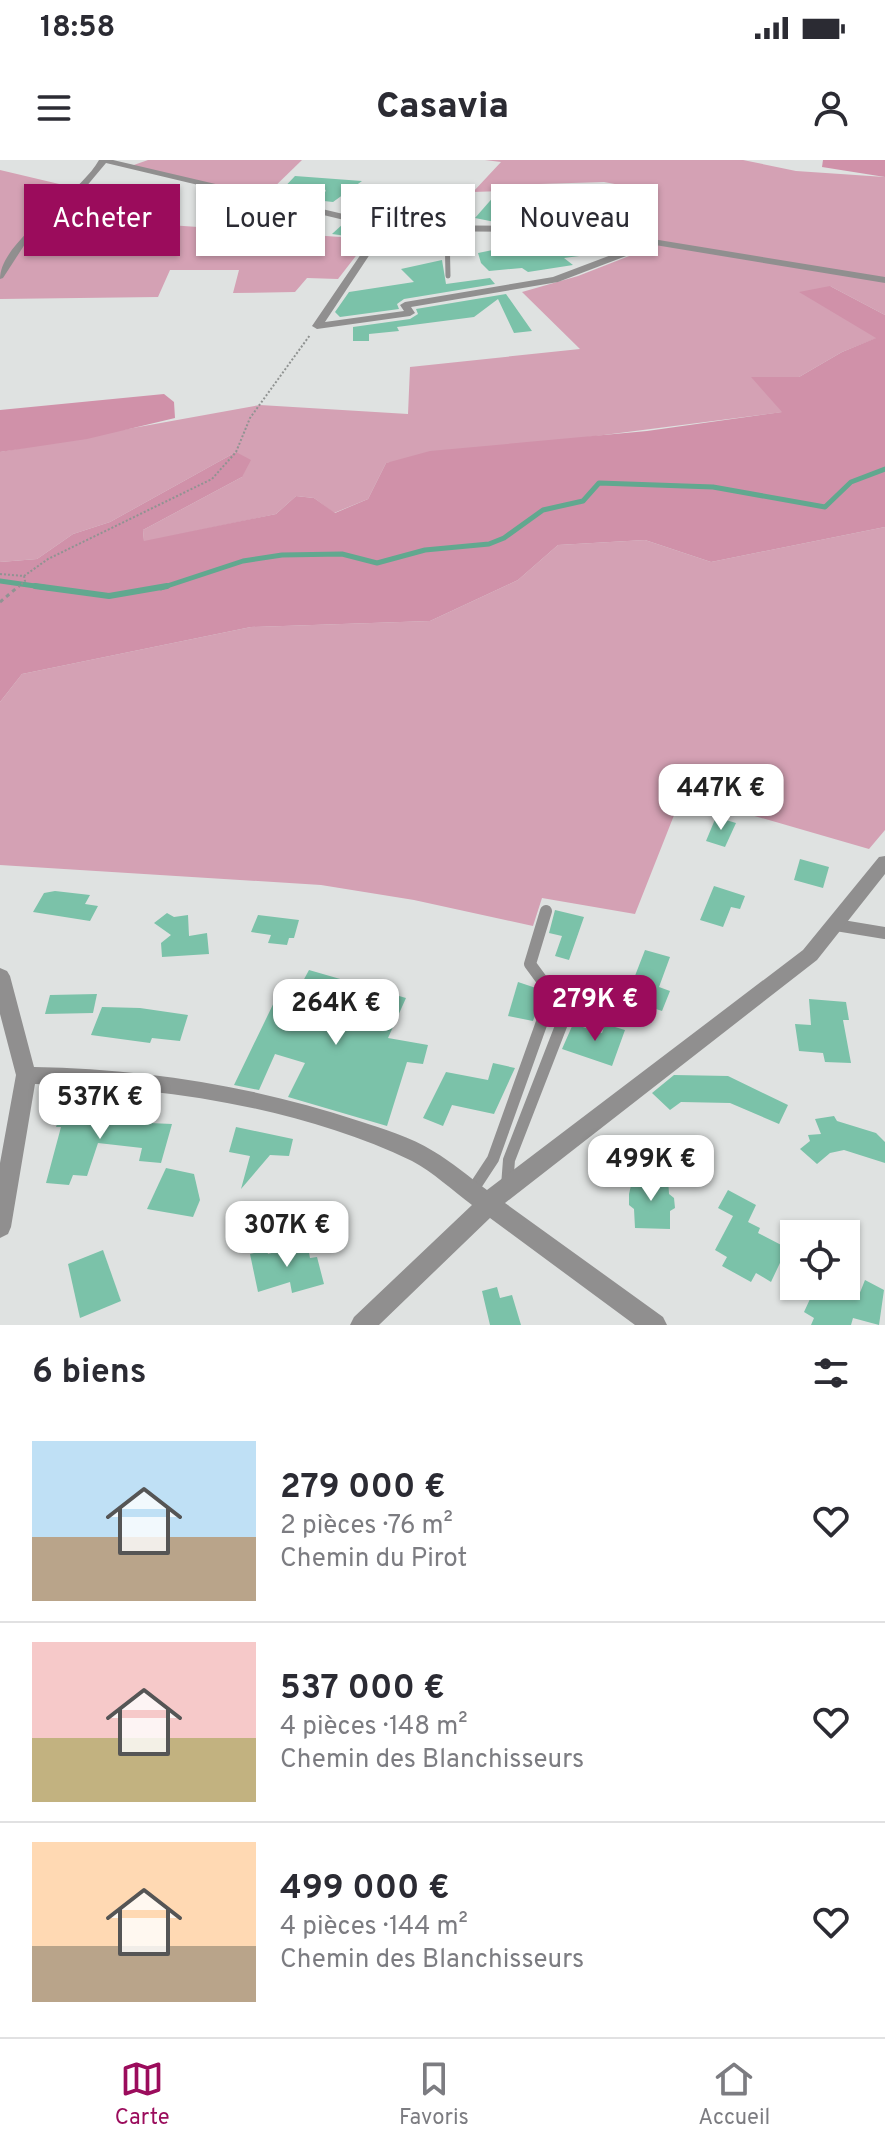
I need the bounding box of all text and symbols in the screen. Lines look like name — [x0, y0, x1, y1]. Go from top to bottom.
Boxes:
text: 18:58 — [40, 10, 115, 47]
text: Casavia — [376, 85, 509, 131]
icon: menu — [32, 86, 76, 130]
icon: person — [809, 86, 853, 130]
chip: Acheter — [24, 184, 180, 256]
chip: Louer — [196, 184, 325, 256]
chip: Filtres — [341, 184, 475, 256]
chip: Nouveau — [491, 184, 658, 256]
pin: 447K € — [656, 764, 786, 832]
text: 447K € — [677, 773, 765, 806]
pin: 279K € — [530, 975, 660, 1043]
pin: 264K € — [271, 979, 401, 1047]
text: 279K € — [552, 984, 638, 1017]
text: 264K € — [291, 988, 381, 1021]
pin: 537K € — [35, 1073, 165, 1141]
text: 537K € — [57, 1082, 143, 1115]
pin: 499K € — [586, 1135, 716, 1203]
text: 499K € — [606, 1144, 696, 1177]
pin: 307K € — [222, 1201, 352, 1269]
text: 307K € — [243, 1210, 331, 1243]
map controls — [780, 1220, 860, 1300]
button: locate — [780, 1220, 860, 1300]
icon: filters — [809, 1351, 853, 1395]
text: 6 biens — [32, 1352, 147, 1395]
text: 279 000 € — [280, 1467, 446, 1510]
icon: home — [96, 1473, 192, 1569]
icon: heart — [809, 1499, 853, 1543]
text: 2 pièces · 76 m² — [280, 1510, 453, 1543]
text: Chemin du Pirot — [280, 1543, 467, 1576]
text: 537 000 € — [280, 1668, 445, 1711]
icon: home — [96, 1674, 192, 1770]
icon: heart — [809, 1700, 853, 1744]
text: 4 pièces · 148 m² — [280, 1711, 468, 1744]
text: Chemin des Blanchisseurs — [280, 1744, 584, 1777]
text: 499 000 € — [280, 1868, 450, 1911]
icon: home — [96, 1874, 192, 1970]
icon: heart — [809, 1900, 853, 1944]
text: 4 pièces · 144 m² — [280, 1911, 468, 1944]
text: Chemin des Blanchisseurs — [280, 1944, 584, 1977]
tab: Carte — [115, 2057, 170, 2132]
tab: Favoris — [399, 2057, 469, 2132]
tab: Accueil — [698, 2057, 770, 2132]

